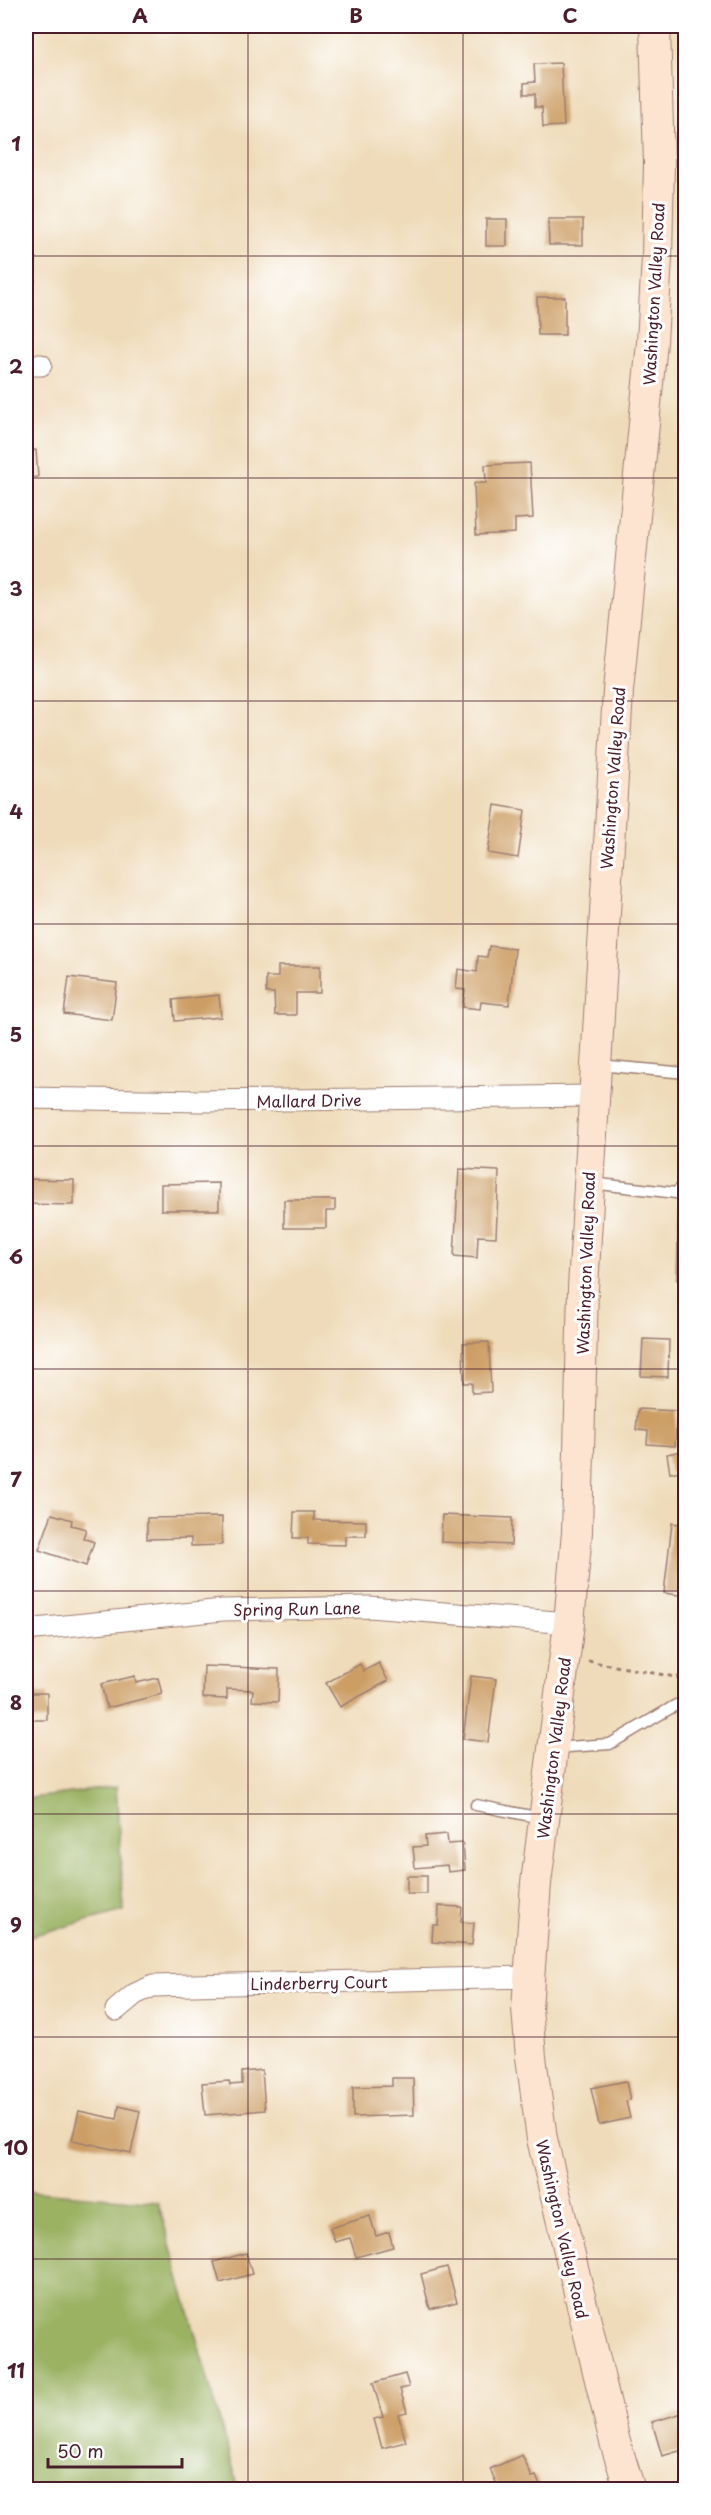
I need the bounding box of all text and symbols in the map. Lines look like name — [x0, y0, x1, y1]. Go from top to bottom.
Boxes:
text: A — [132, 0, 148, 30]
text: B — [349, 0, 363, 30]
text: C — [562, 0, 578, 30]
text: 1 — [11, 128, 21, 158]
street label: Washington Valley Road — [636, 202, 670, 386]
text: 2 — [9, 351, 23, 381]
text: 3 — [9, 573, 23, 603]
street label: Washington Valley Road — [594, 686, 630, 870]
text: 4 — [9, 796, 23, 826]
text: 5 — [10, 1019, 22, 1049]
street label: Mallard Drive — [256, 1087, 362, 1113]
street label: Washington Valley Road — [570, 1171, 600, 1355]
text: 6 — [9, 1241, 23, 1271]
text: 7 — [10, 1464, 22, 1494]
street label: Spring Run Lane — [233, 1595, 361, 1621]
street label: Washington Valley Road — [530, 1656, 576, 1840]
text: 8 — [10, 1687, 22, 1717]
text: 9 — [10, 1909, 22, 1939]
street label: Linderberry Court — [250, 1969, 388, 1995]
text: 10 — [4, 2132, 28, 2162]
street label: Washington Valley Road — [531, 2137, 595, 2321]
text: 11 — [7, 2355, 25, 2385]
scale bar — [48, 2431, 182, 2469]
text: 50 m — [57, 2437, 104, 2464]

